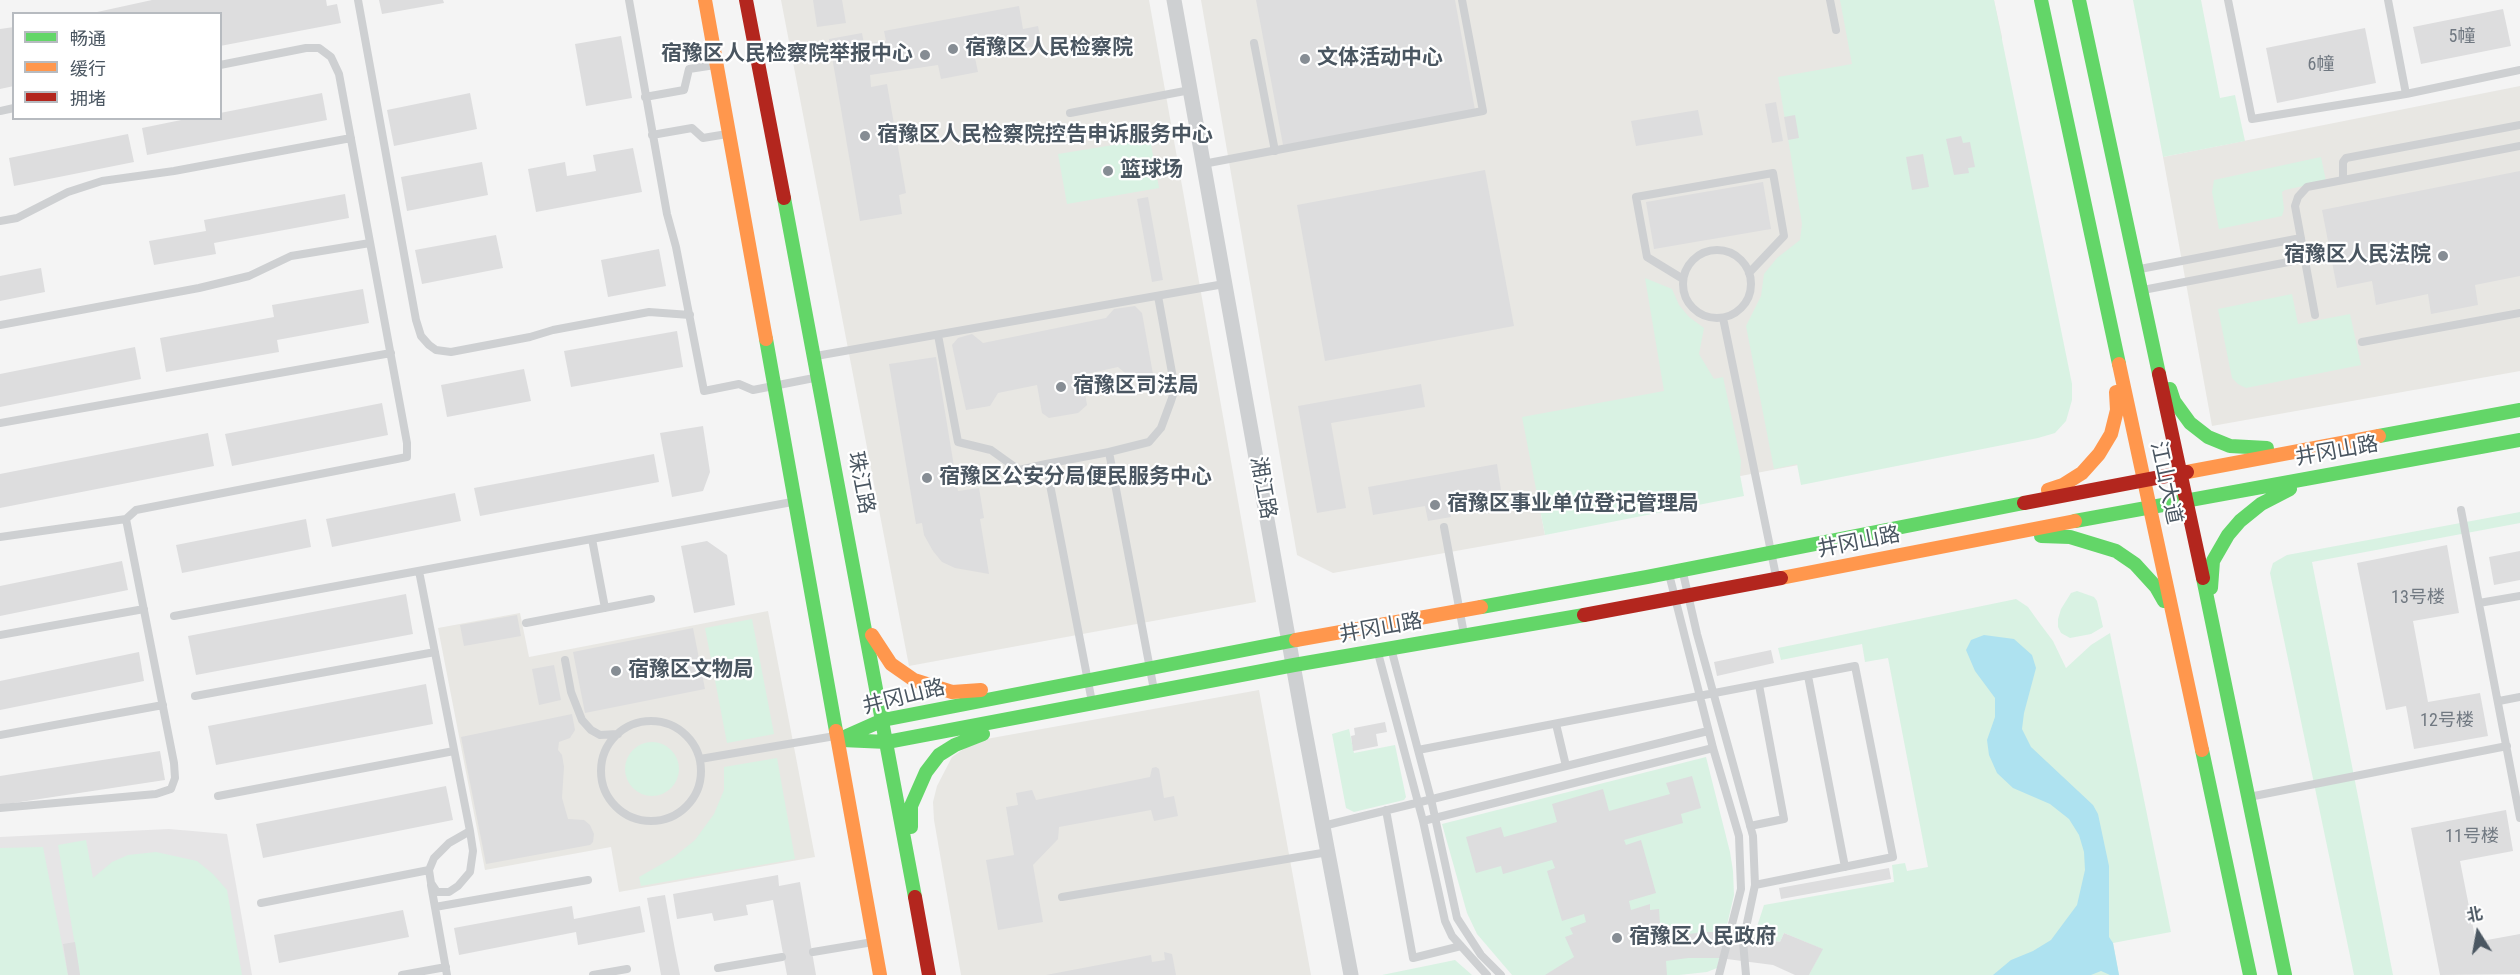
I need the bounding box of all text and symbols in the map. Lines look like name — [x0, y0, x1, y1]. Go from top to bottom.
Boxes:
legend — [12, 12, 222, 120]
house number: 5幢 — [2449, 26, 2475, 48]
text: 畅通 — [70, 28, 106, 49]
place label: 宿豫区人民检察院 — [965, 36, 1133, 62]
place label: 宿豫区人民检察院举报中心 — [661, 42, 913, 68]
marker: 宿豫区人民检察院 — [946, 42, 960, 56]
place label: 文体活动中心 — [1317, 46, 1443, 72]
marker: 宿豫区人民检察院举报中心 — [918, 48, 932, 62]
marker: 文体活动中心 — [1298, 52, 1312, 66]
house number: 6幢 — [2308, 54, 2334, 76]
text: 缓行 — [70, 58, 106, 79]
text: 拥堵 — [70, 88, 106, 109]
place label: 宿豫区人民检察院控告申诉服务中心 — [877, 123, 1213, 149]
marker: 宿豫区人民检察院控告申诉服务中心 — [858, 129, 872, 143]
place label: 篮球场 — [1120, 158, 1183, 184]
marker: 篮球场 — [1101, 164, 1115, 178]
place label: 宿豫区人民法院 — [2284, 243, 2431, 269]
marker: 宿豫区人民法院 — [2436, 249, 2450, 263]
place label: 宿豫区司法局 — [1073, 374, 1199, 400]
marker: 宿豫区司法局 — [1054, 380, 1068, 394]
street label: 井冈山路 — [2293, 432, 2381, 472]
street label: 江山大道 — [2144, 439, 2186, 527]
street label: 珠江路 — [842, 450, 878, 516]
street label: 湘江路 — [1244, 455, 1280, 521]
place label: 宿豫区公安分局便民服务中心 — [939, 465, 1212, 491]
marker: 宿豫区公安分局便民服务中心 — [920, 471, 934, 485]
place label: 宿豫区事业单位登记管理局 — [1447, 492, 1699, 518]
marker: 宿豫区事业单位登记管理局 — [1428, 498, 1442, 512]
street label: 井冈山路 — [1815, 523, 1903, 563]
house number: 13号楼 — [2391, 587, 2445, 609]
street label: 井冈山路 — [1337, 609, 1425, 649]
place label: 宿豫区文物局 — [628, 658, 754, 684]
marker: 宿豫区文物局 — [609, 664, 623, 678]
street label: 井冈山路 — [860, 676, 948, 720]
house number: 12号楼 — [2420, 710, 2474, 732]
house number: 11号楼 — [2445, 826, 2499, 848]
north arrow — [2448, 903, 2508, 963]
text: 北 — [2465, 904, 2484, 926]
place label: 宿豫区人民政府 — [1629, 925, 1776, 951]
marker: 宿豫区人民政府 — [1610, 931, 1624, 945]

